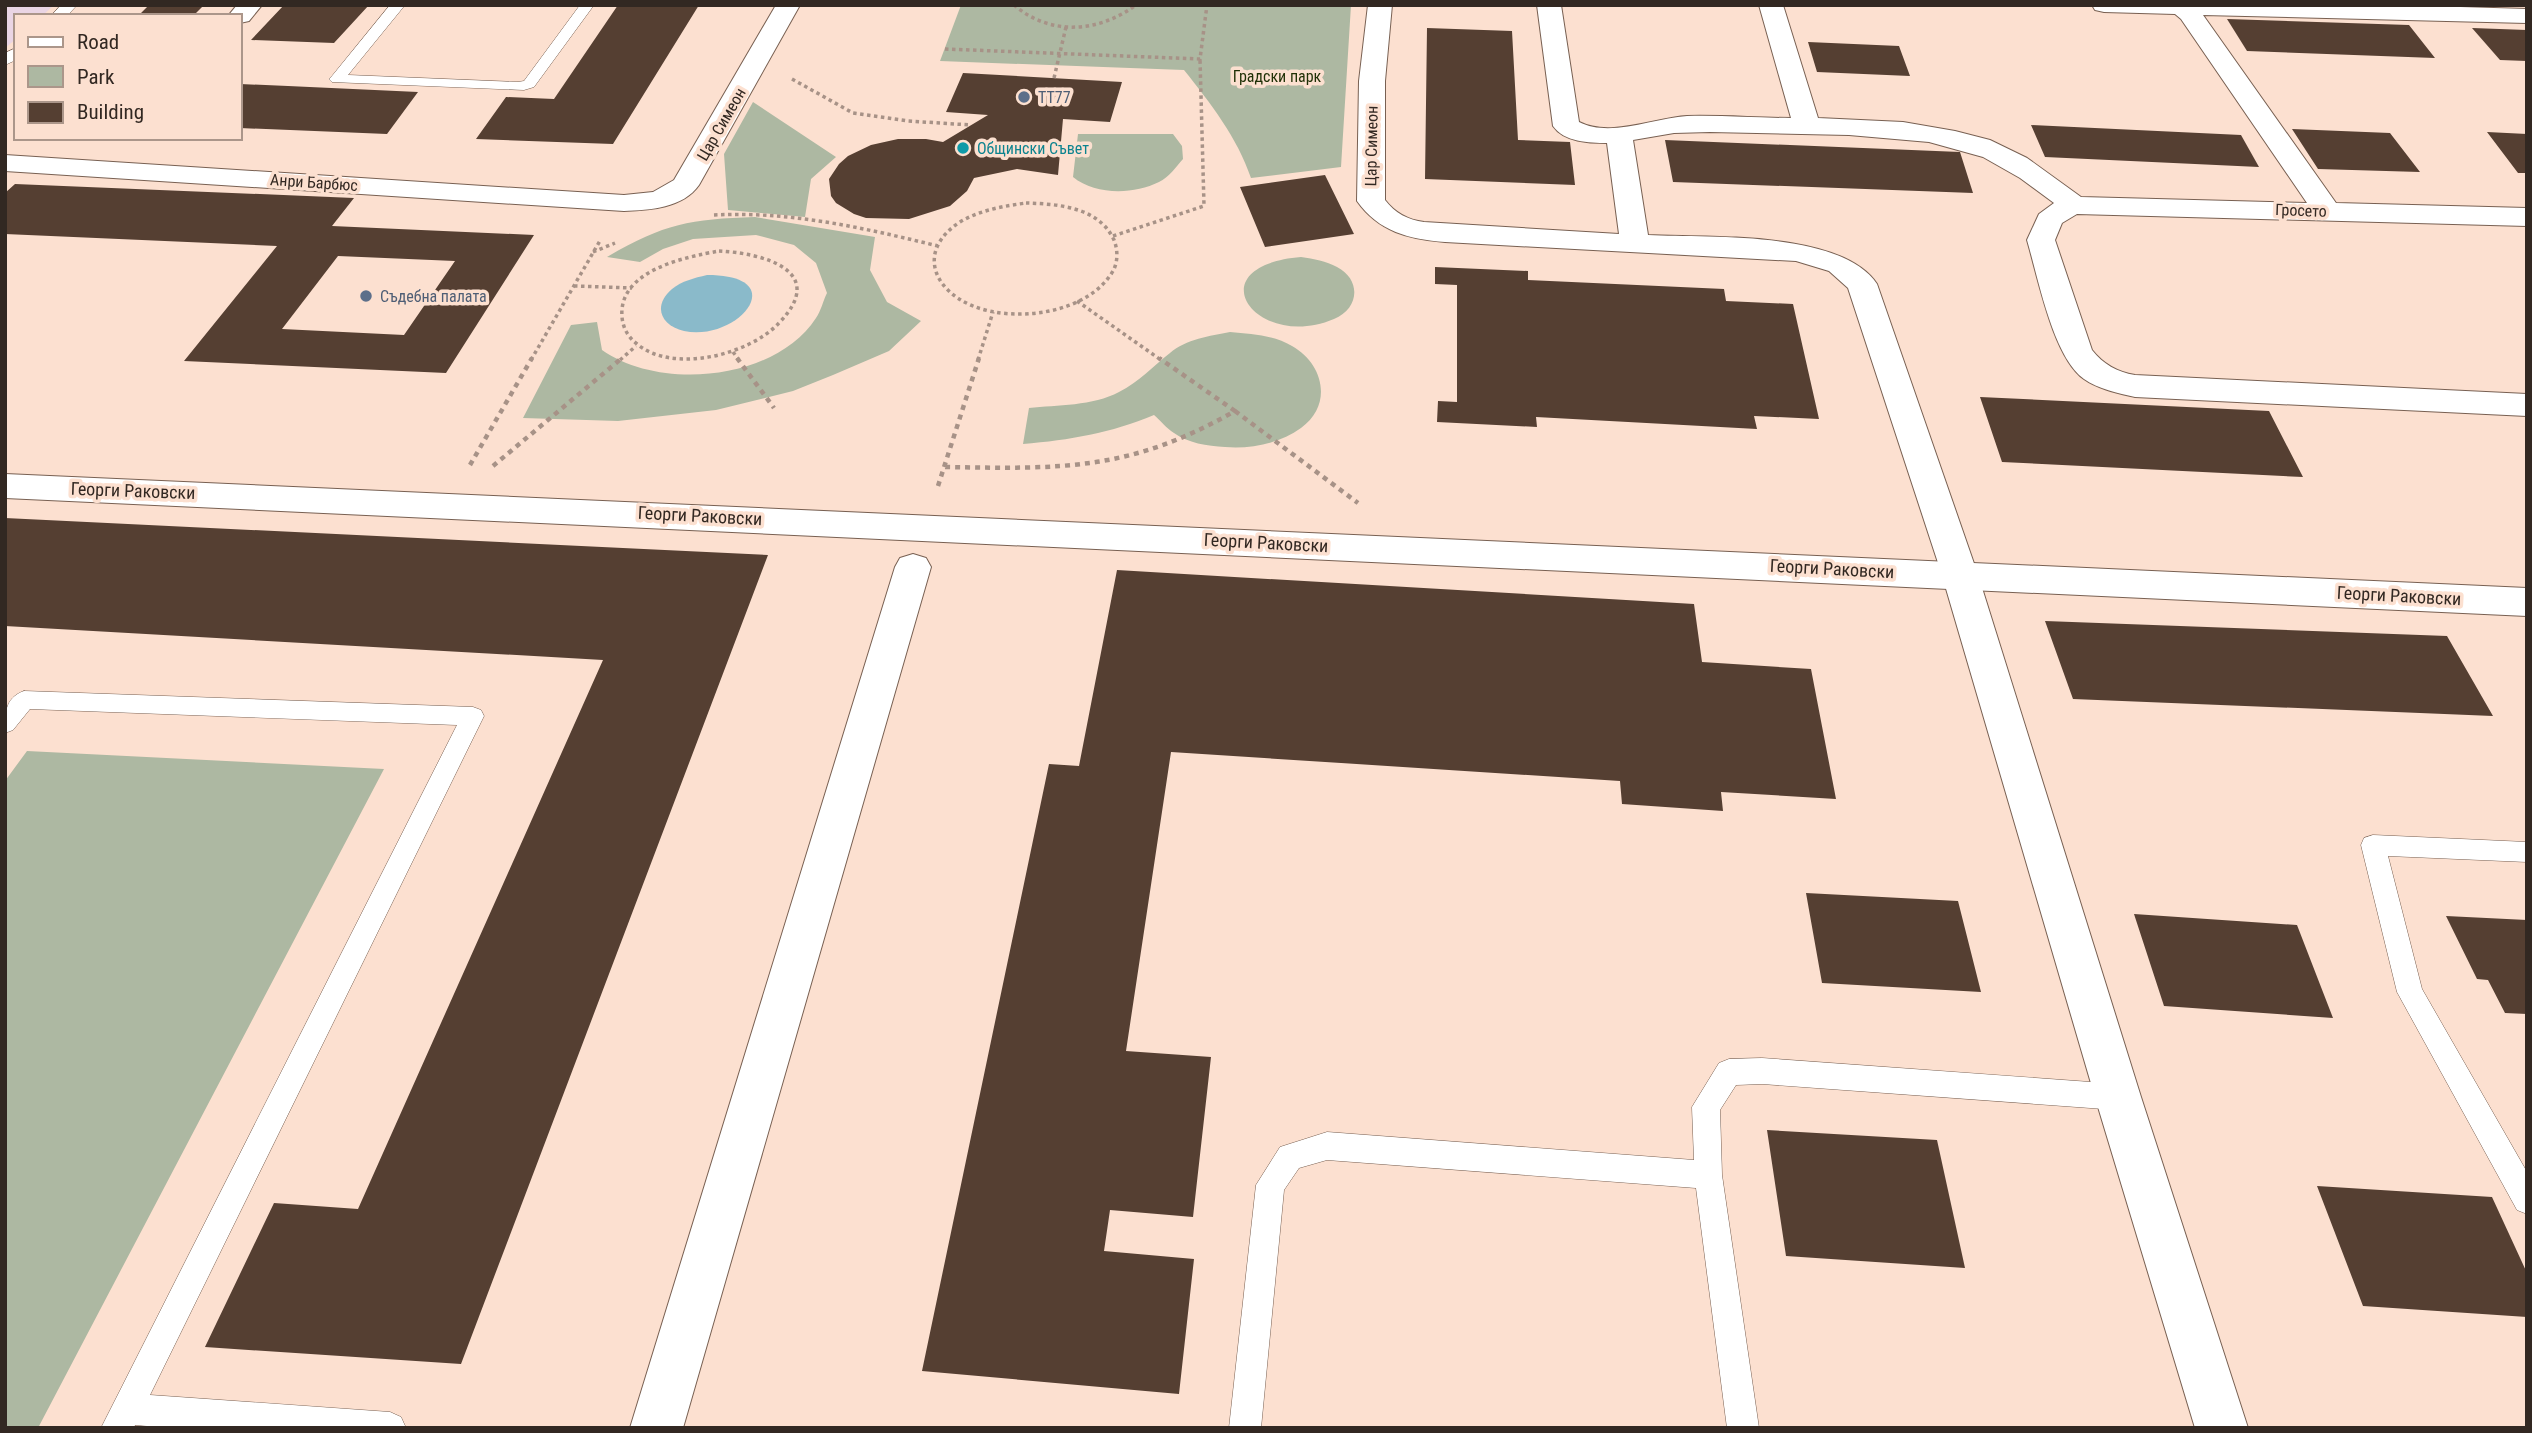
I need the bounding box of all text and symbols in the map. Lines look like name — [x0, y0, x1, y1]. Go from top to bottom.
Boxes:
legend — [14, 14, 242, 140]
text: Road — [77, 30, 119, 54]
text: Park — [77, 65, 115, 89]
park label: Градски парк — [1233, 67, 1322, 86]
street label: Цар Симеон — [693, 85, 750, 164]
place label: TT77 — [1038, 88, 1071, 107]
marker: TT77 — [1016, 89, 1032, 105]
text: Building — [77, 100, 144, 124]
street label: Цар Симеон — [1361, 106, 1382, 187]
place label: Общински Съвет — [977, 139, 1089, 158]
marker: Общински Съвет — [955, 140, 971, 156]
street label: Анри Барбюс — [270, 170, 358, 195]
street label: Гросето — [2275, 200, 2327, 221]
place label: Съдебна палата — [380, 287, 487, 306]
marker: Съдебна палата — [358, 288, 374, 304]
street label: Георги Раковски — [70, 478, 196, 503]
street label: Георги Раковски — [637, 502, 763, 529]
street label: Георги Раковски — [1203, 529, 1329, 556]
street label: Георги Раковски — [1769, 555, 1895, 582]
street label: Георги Раковски — [2336, 582, 2462, 609]

